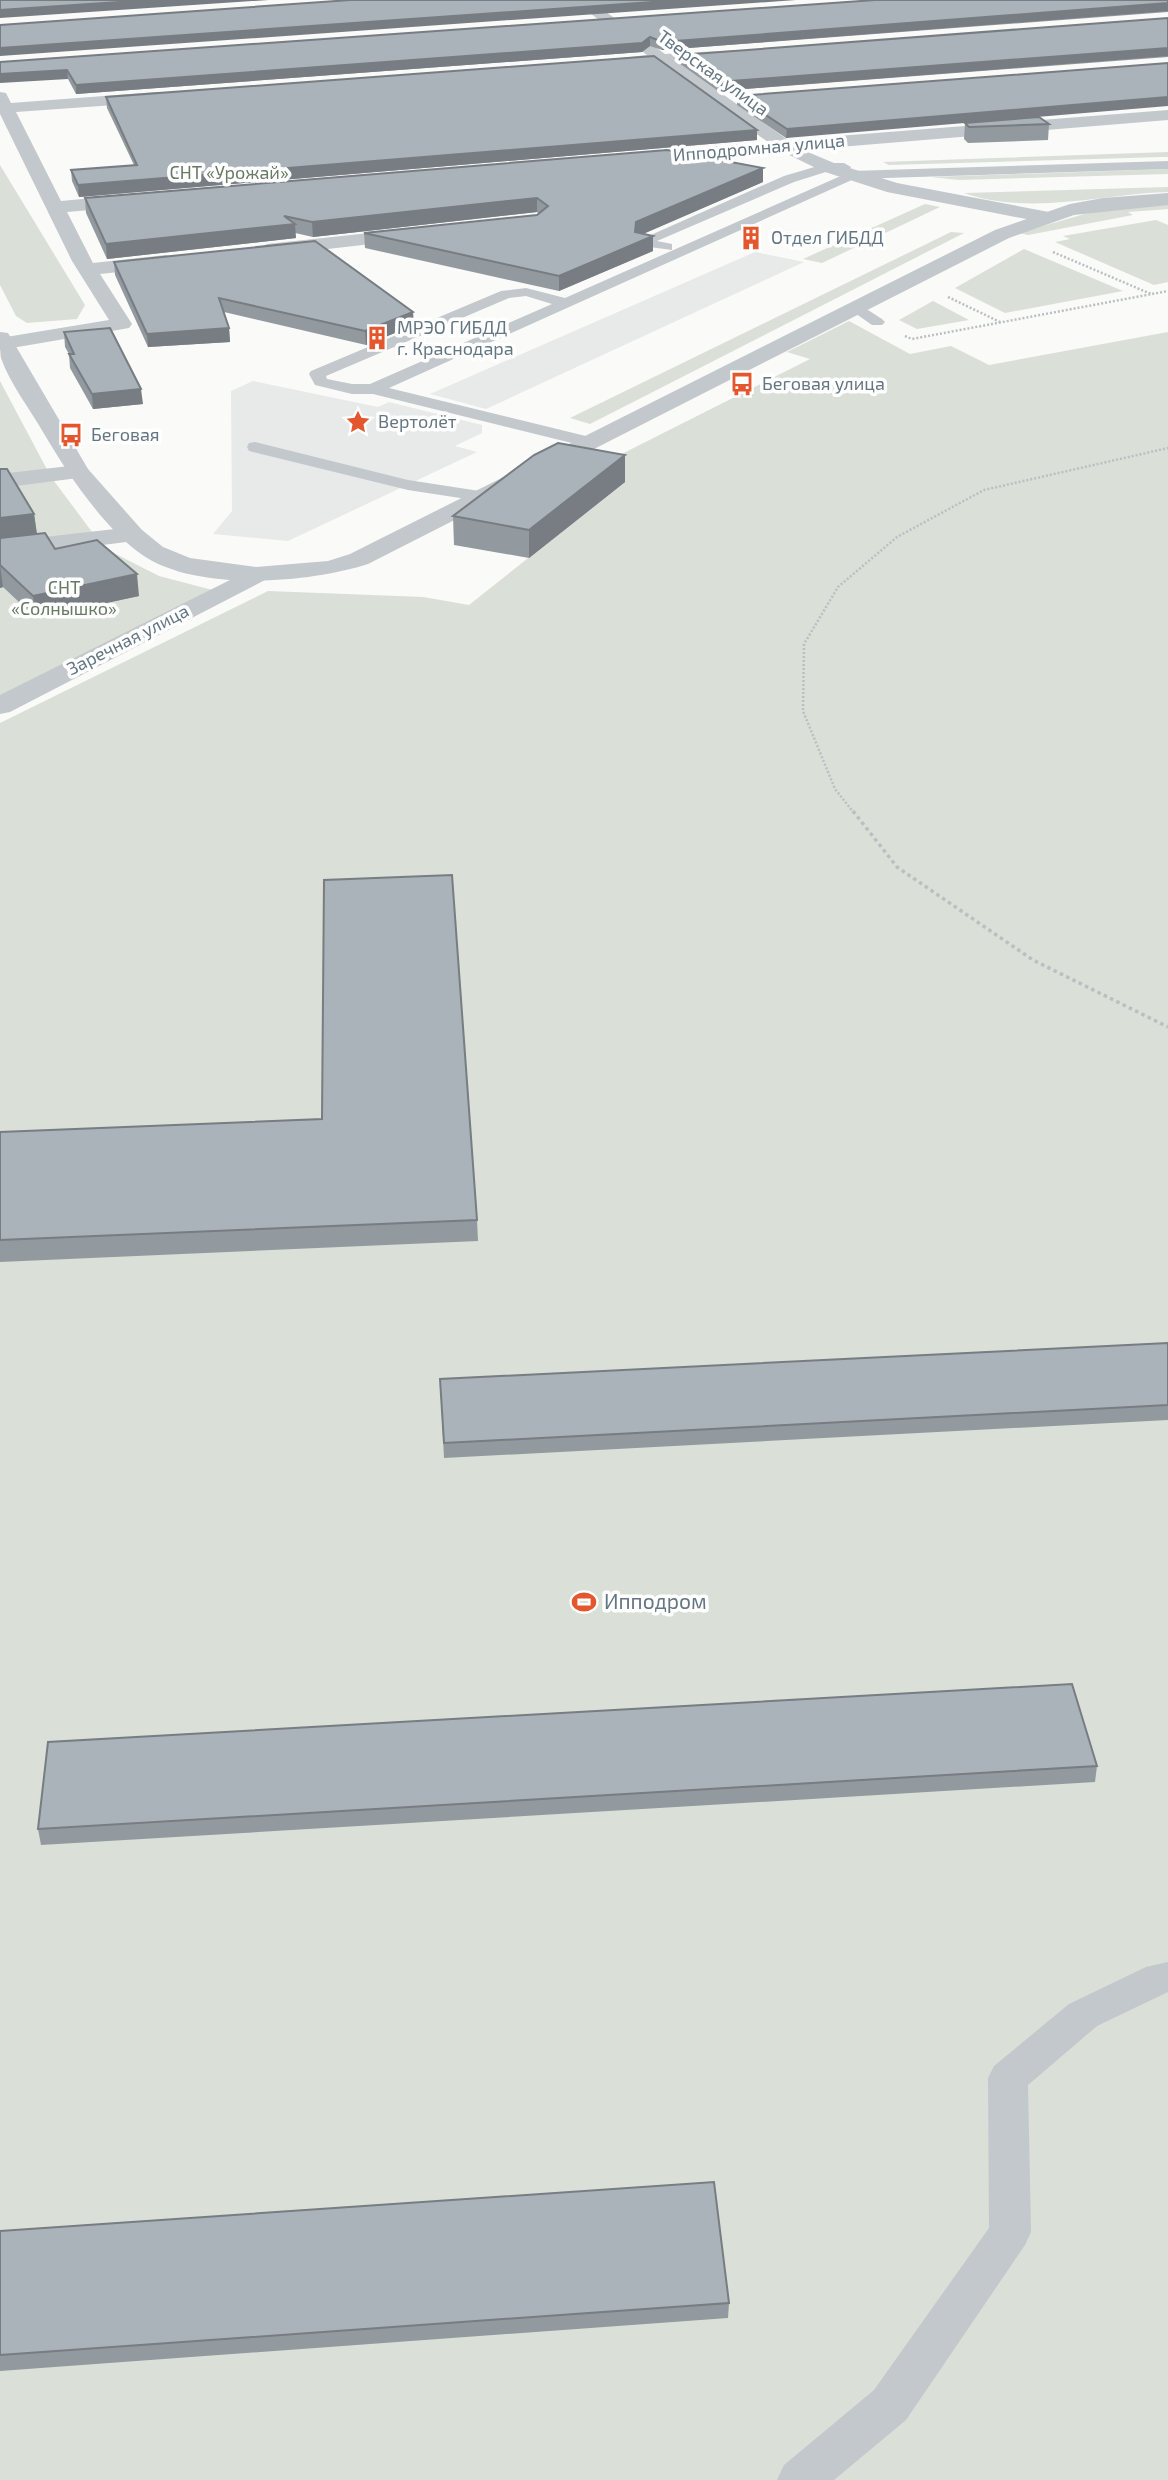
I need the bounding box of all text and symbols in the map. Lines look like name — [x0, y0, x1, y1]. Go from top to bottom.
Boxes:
street label: Тверская улица — [654, 25, 773, 120]
street label: Ипподромная улица — [672, 129, 846, 165]
park label: СНТ «Урожай» — [169, 161, 289, 183]
building icon: Отдел ГИБДД — [737, 224, 765, 252]
place label: Отдел ГИБДД — [771, 226, 884, 248]
place label: МРЭО ГИБДД г. Краснодара — [397, 316, 514, 359]
building icon: МРЭО ГИБДД г. Краснодара — [363, 324, 391, 352]
bus stop icon: Беговая улица — [728, 370, 756, 398]
place label: Беговая улица — [762, 372, 885, 394]
place icon: Вертолёт — [344, 408, 372, 436]
place label: Вертолёт — [378, 410, 457, 432]
bus stop icon: Беговая — [57, 421, 85, 449]
place label: Беговая — [91, 423, 160, 445]
park label: СНТ «Солнышко» — [11, 576, 117, 619]
street label: Заречная улица — [63, 599, 192, 679]
sports icon: Ипподром — [570, 1588, 598, 1616]
place label: Ипподром — [604, 1588, 707, 1613]

